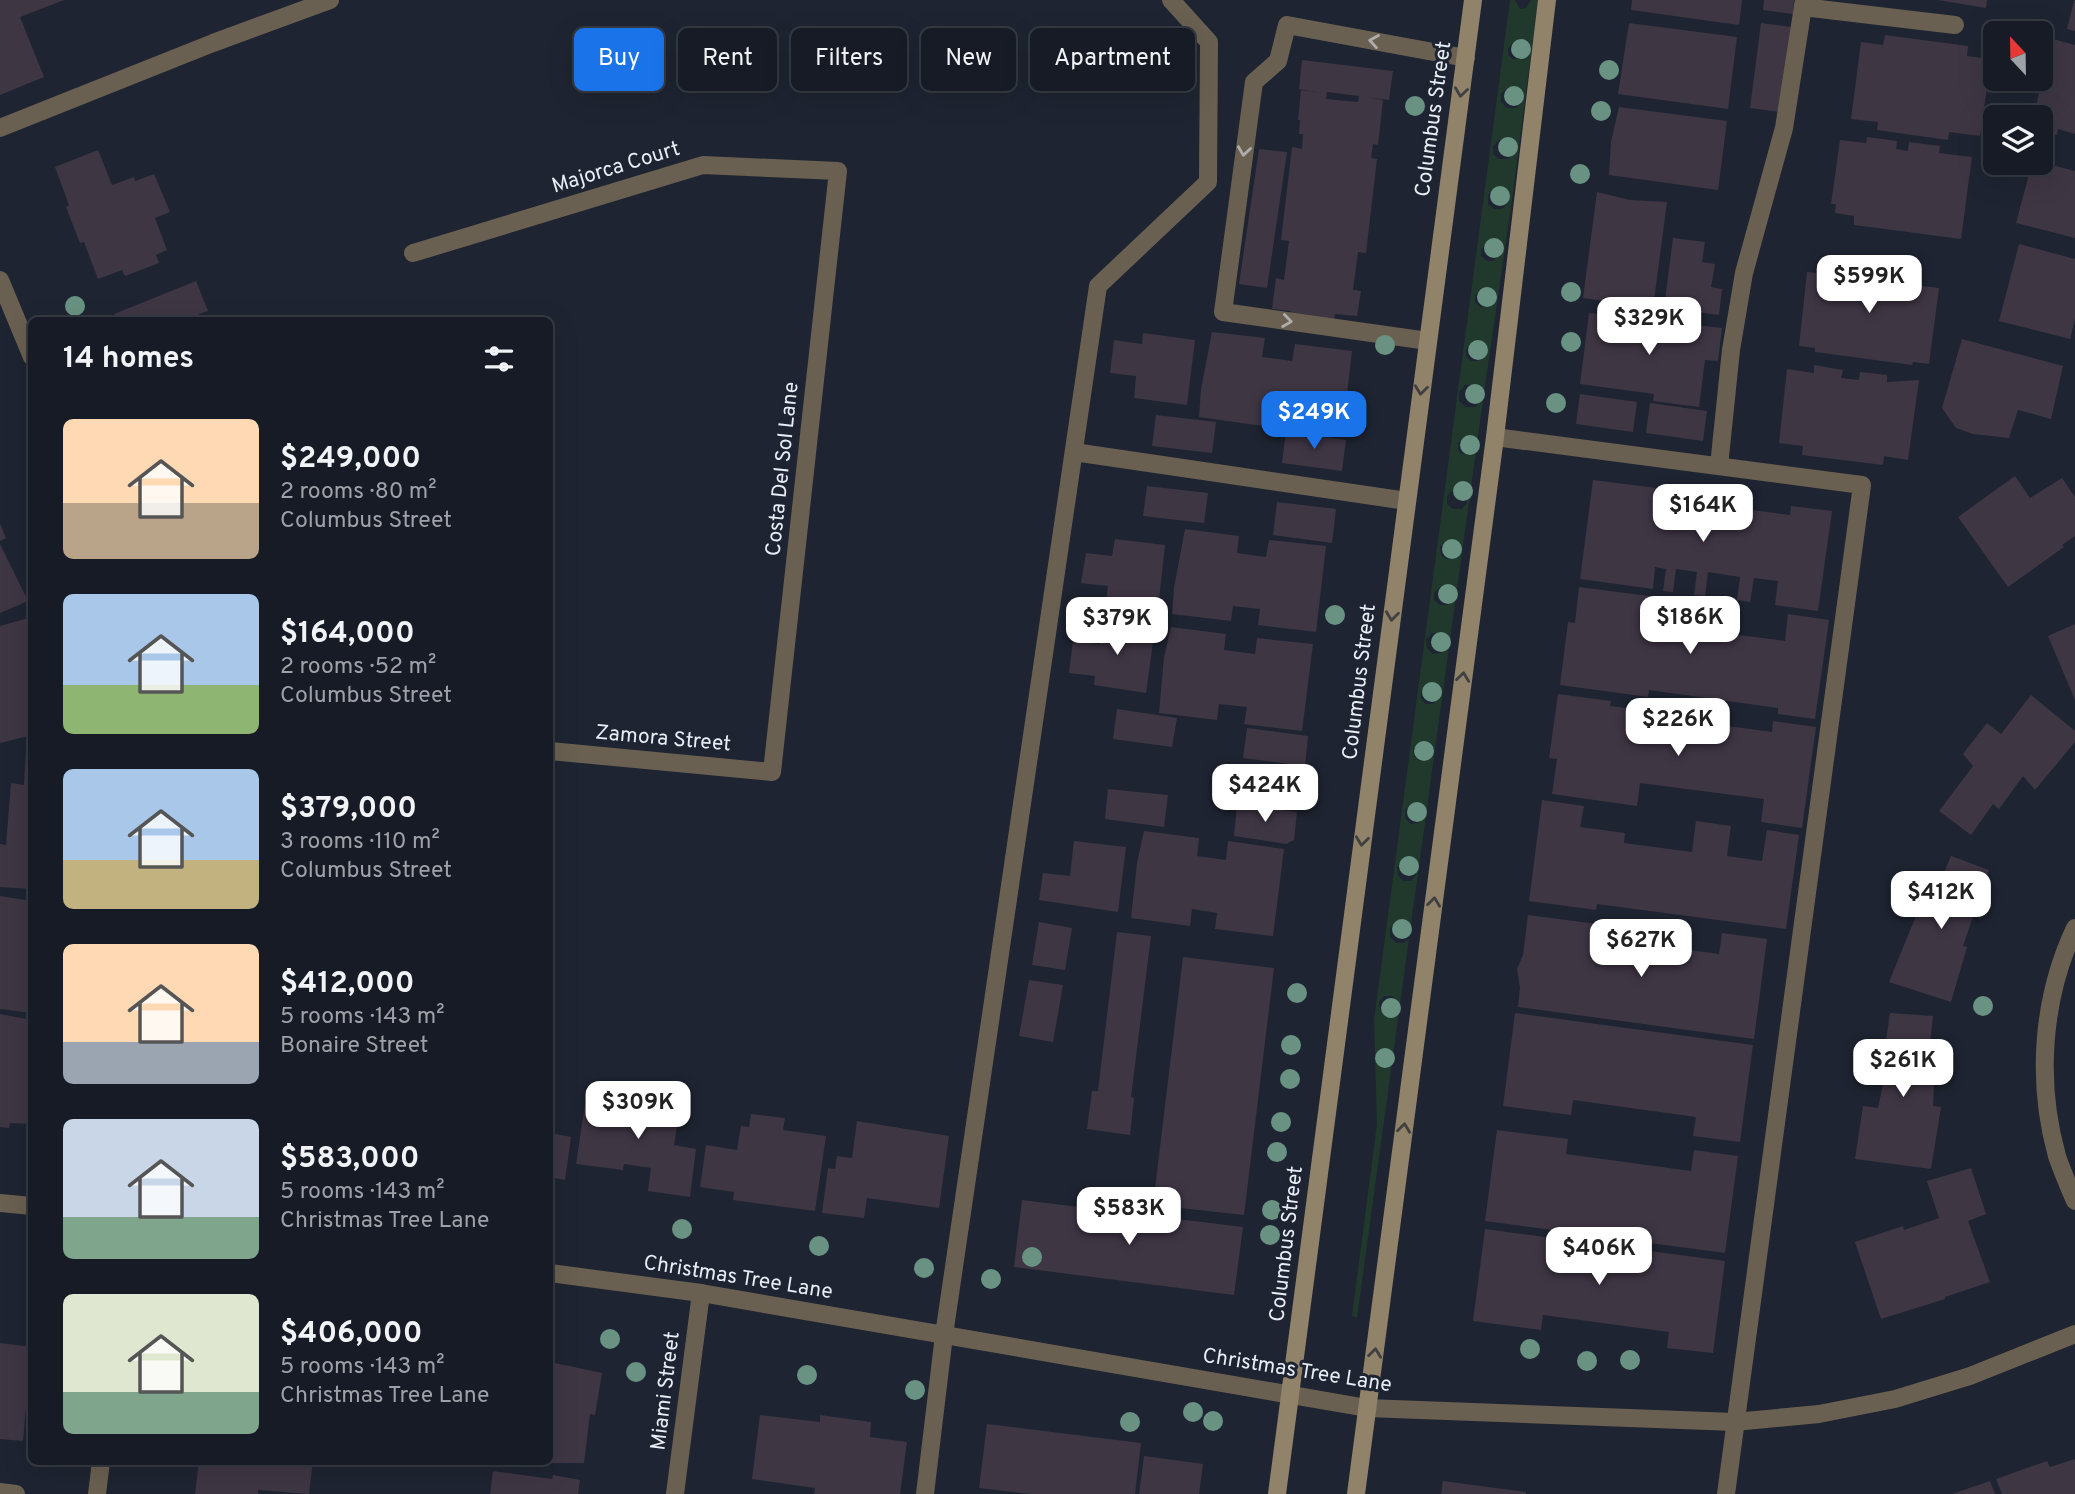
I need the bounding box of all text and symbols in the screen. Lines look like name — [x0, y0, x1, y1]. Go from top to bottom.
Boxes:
north arrow — [1983, 21, 2053, 91]
map controls — [1983, 21, 2053, 175]
chip: Buy — [574, 28, 664, 91]
chip: Rent — [678, 28, 777, 91]
chip: Filters — [791, 28, 907, 91]
chip: New — [921, 28, 1016, 91]
chip: Apartment — [1030, 28, 1195, 91]
one-way arrow — [1369, 34, 1380, 49]
street label: Columbus Street — [1410, 39, 1458, 199]
one-way arrow — [1454, 86, 1469, 98]
button: layers — [1983, 105, 2053, 175]
street label: Majorca Court — [549, 136, 683, 200]
one-way arrow — [1237, 145, 1252, 156]
pin: $599K — [1820, 256, 1918, 315]
text: $599K — [1833, 263, 1905, 292]
pin: $329K — [1600, 298, 1698, 357]
text: $329K — [1613, 305, 1685, 334]
one-way arrow — [1281, 313, 1293, 328]
icon: filters — [480, 340, 518, 378]
text: 14 homes — [63, 341, 194, 378]
street label: Costa Del Sol Lane — [760, 380, 806, 558]
one-way arrow — [1414, 384, 1429, 396]
pin: $249K — [1265, 392, 1363, 451]
text: $249K — [1277, 399, 1351, 428]
text: $249,000 — [280, 441, 421, 478]
icon: home — [119, 447, 203, 531]
text: 2 rooms · 80 m² — [280, 478, 437, 507]
pin: $164K — [1654, 484, 1752, 544]
text: $164K — [1669, 492, 1737, 521]
text: Columbus Street — [280, 507, 452, 536]
pin: $186K — [1641, 596, 1739, 656]
pin: $379K — [1068, 598, 1166, 657]
street label: Columbus Street — [1337, 602, 1383, 762]
text: $186K — [1656, 604, 1724, 633]
text: $379K — [1082, 605, 1152, 634]
one-way arrow — [1384, 610, 1399, 622]
text: $164,000 — [280, 616, 415, 653]
icon: home — [119, 622, 203, 706]
text: 2 rooms · 52 m² — [280, 653, 436, 682]
one-way arrow — [1456, 671, 1471, 683]
text: Columbus Street — [280, 682, 452, 711]
pin: $226K — [1629, 698, 1727, 758]
text: $226K — [1642, 706, 1714, 735]
street label: Zamora Street — [594, 720, 732, 758]
pin: $424K — [1216, 764, 1314, 824]
text: $424K — [1228, 772, 1302, 801]
text: $379,000 — [280, 791, 417, 828]
icon: home — [119, 797, 203, 881]
text: 3 rooms · 110 m² — [280, 828, 440, 857]
one-way arrow — [1355, 836, 1370, 847]
text: Columbus Street — [280, 857, 452, 886]
pin: $412K — [1892, 872, 1990, 931]
text: $412K — [1907, 879, 1975, 908]
one-way arrow — [1426, 896, 1441, 908]
pin: $627K — [1592, 920, 1690, 979]
text: $627K — [1606, 927, 1676, 956]
text: $412,000 — [280, 966, 415, 1003]
icon: home — [119, 972, 203, 1056]
text: 5 rooms · 143 m² — [280, 1003, 445, 1032]
text: Bonaire Street — [280, 1032, 429, 1061]
pin: $261K — [1854, 1040, 1952, 1099]
text: $261K — [1869, 1047, 1937, 1076]
pin: $309K — [589, 1082, 687, 1141]
text: $309K — [602, 1089, 674, 1118]
one-way arrow — [1397, 1122, 1412, 1134]
text: $583,000 — [280, 1141, 419, 1178]
icon: home — [119, 1147, 203, 1231]
street label: Columbus Street — [1264, 1164, 1310, 1324]
text: 5 rooms · 143 m² — [280, 1178, 445, 1207]
pin: $583K — [1080, 1188, 1178, 1247]
text: $583K — [1093, 1195, 1165, 1224]
text: Christmas Tree Lane — [280, 1207, 489, 1236]
pin: $406K — [1550, 1228, 1648, 1287]
text: $406K — [1562, 1235, 1636, 1264]
street label: Christmas Tree Lane — [641, 1250, 835, 1306]
text: $406,000 — [280, 1316, 422, 1353]
icon: home — [119, 1322, 203, 1406]
street label: Miami Street — [645, 1330, 687, 1452]
street label: Christmas Tree Lane — [1200, 1343, 1394, 1399]
one-way arrow — [1367, 1348, 1382, 1359]
text: 5 rooms · 143 m² — [280, 1353, 445, 1382]
text: Christmas Tree Lane — [280, 1382, 489, 1411]

